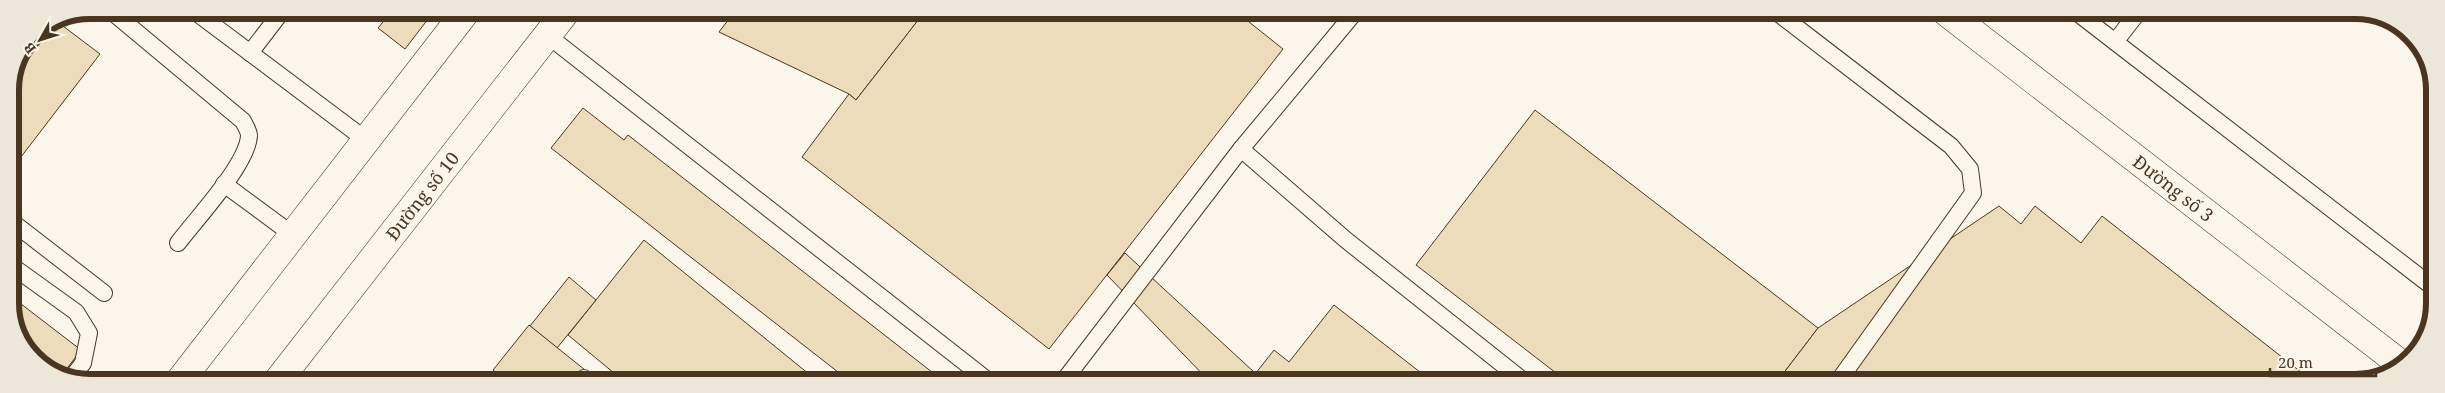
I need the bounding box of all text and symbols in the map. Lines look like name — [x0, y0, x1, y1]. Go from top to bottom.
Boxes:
north arrow — [15, 15, 65, 65]
text: B — [19, 39, 40, 58]
street label: Đường số 10 — [380, 147, 464, 245]
street label: Đường số 3 — [2128, 149, 2219, 227]
scale bar — [2270, 346, 2376, 378]
text: 20 m — [2278, 352, 2313, 372]

